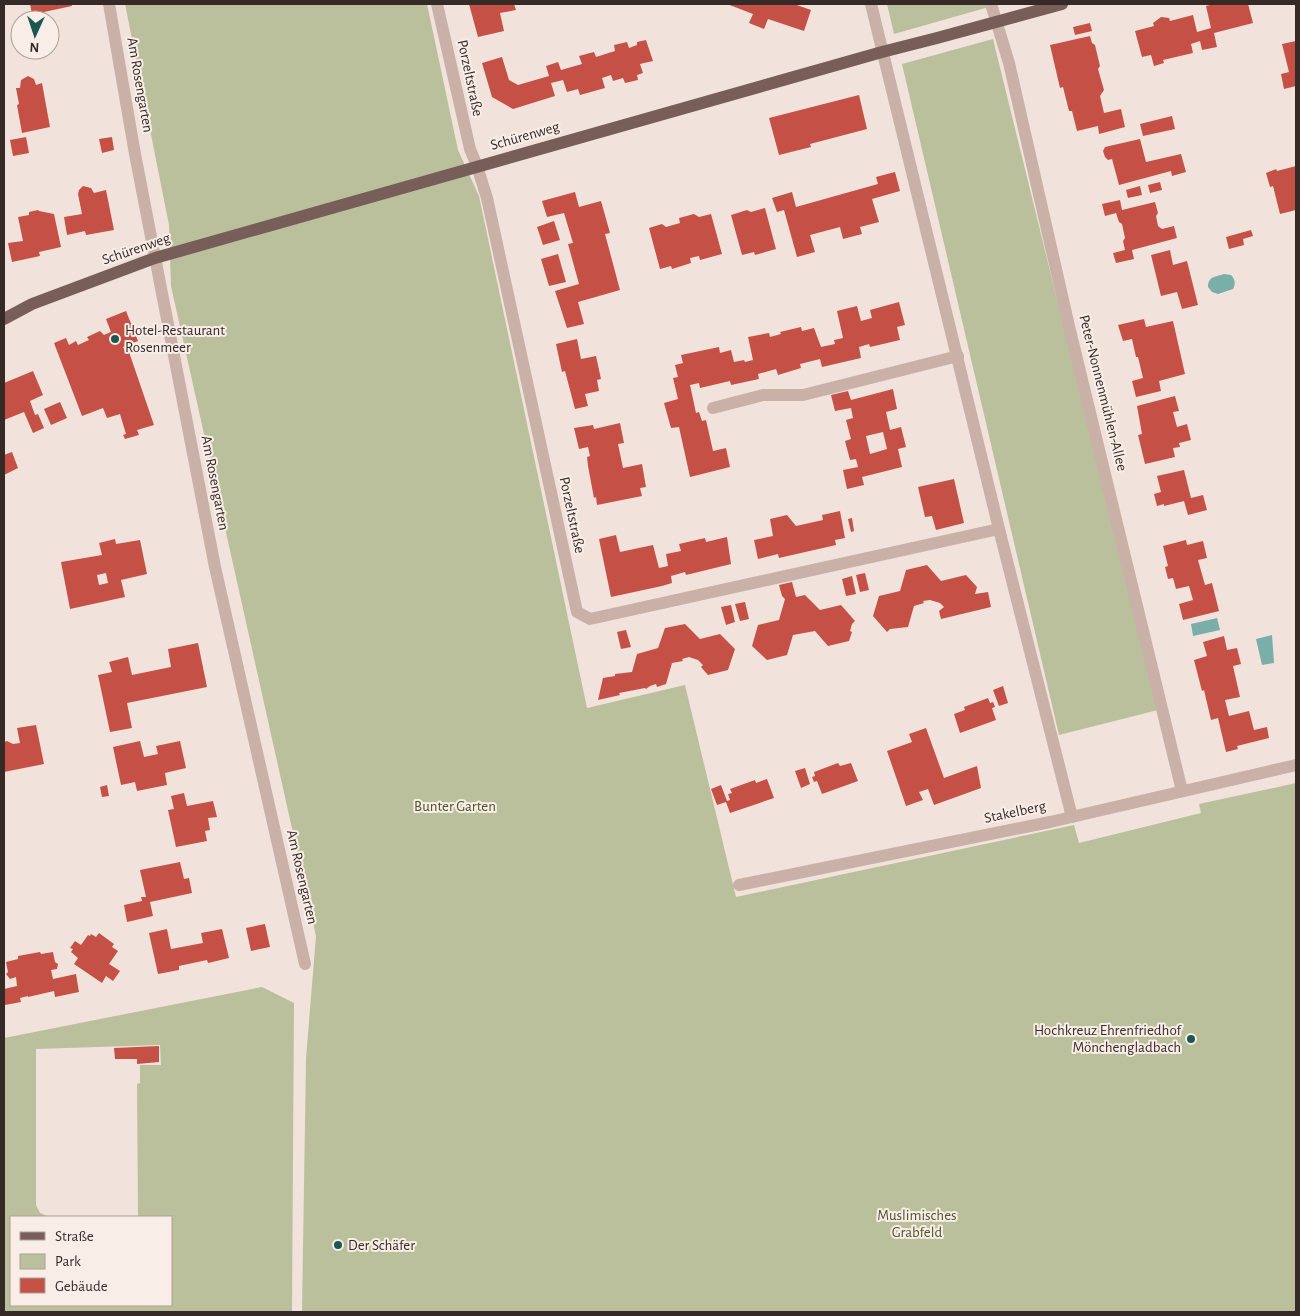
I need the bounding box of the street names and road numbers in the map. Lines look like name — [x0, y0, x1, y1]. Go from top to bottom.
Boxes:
street label: Am Rosengarten — [124, 36, 156, 134]
street label: Porzeltstraße — [455, 38, 485, 118]
street label: Schürenweg — [489, 119, 562, 153]
street label: Schürenweg — [100, 230, 173, 268]
street label: Peter-Nonnenmühlen-Allee — [1076, 313, 1130, 473]
street label: Am Rosengarten — [198, 434, 232, 532]
street label: Porzeltstraße — [557, 475, 587, 555]
street label: Stakelberg — [983, 798, 1048, 826]
street label: Am Rosengarten — [284, 828, 320, 926]

